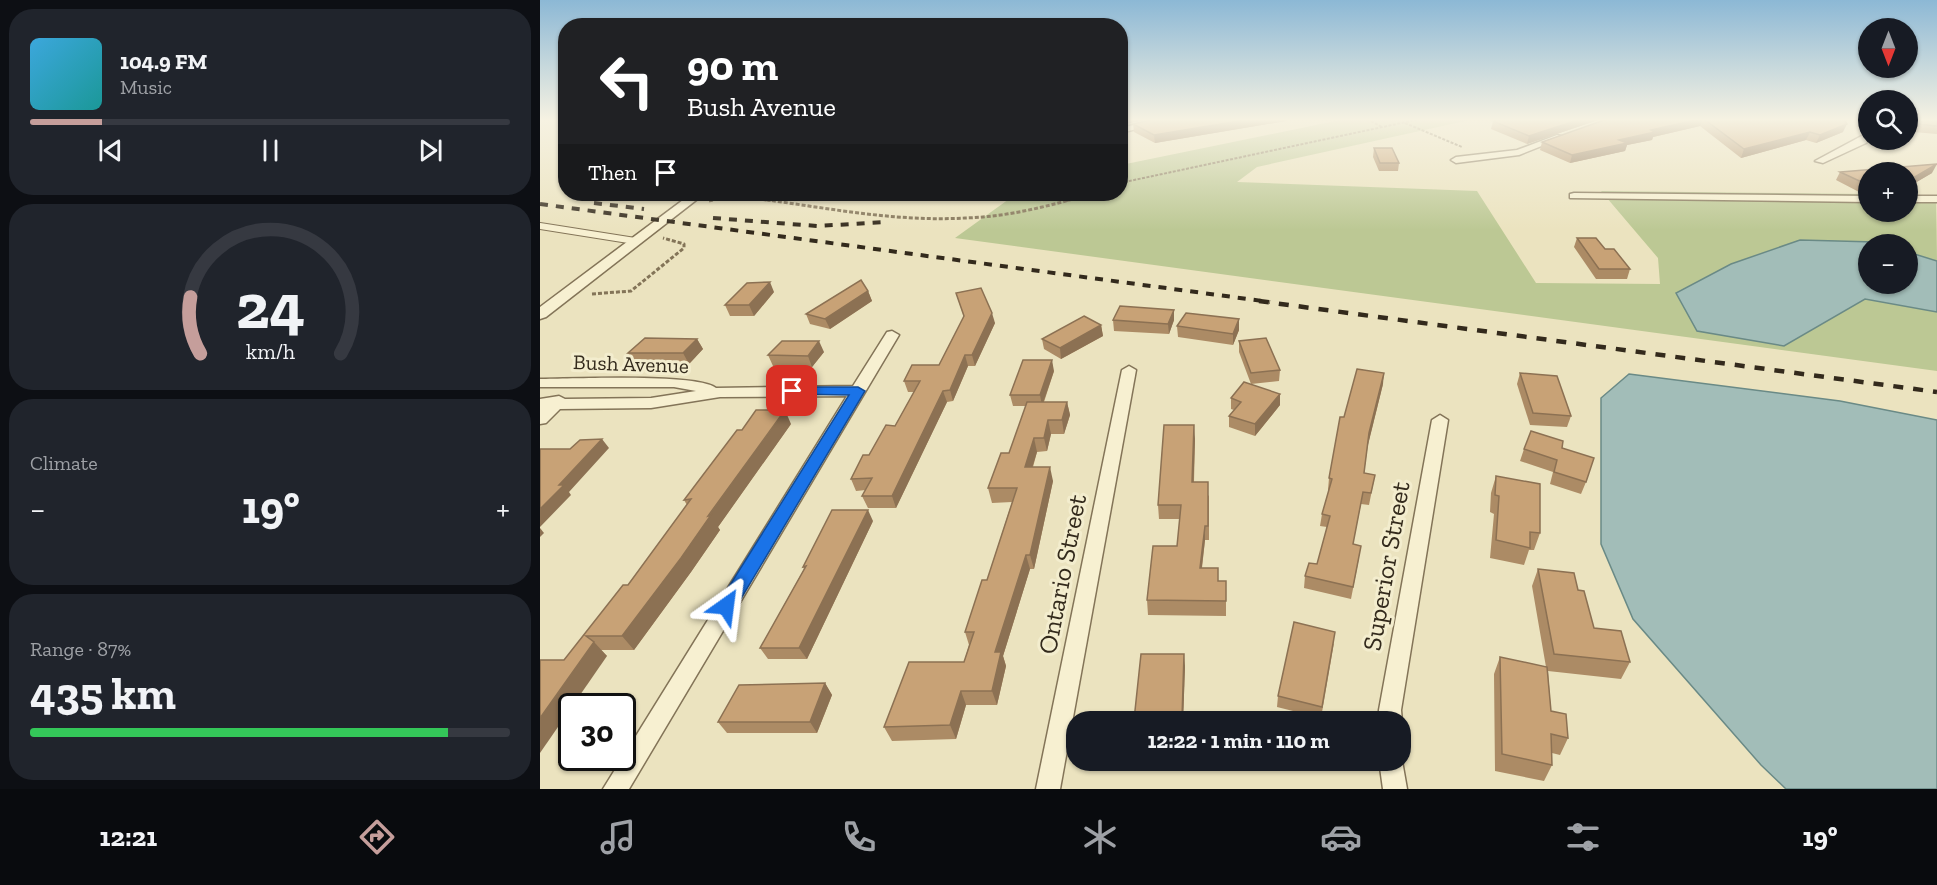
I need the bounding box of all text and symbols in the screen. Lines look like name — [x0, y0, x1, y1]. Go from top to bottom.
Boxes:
north arrow — [1858, 18, 1918, 78]
map controls — [1858, 18, 1918, 294]
text: 90 m — [687, 40, 778, 91]
icon: left — [588, 42, 666, 120]
text: 104.9 FM — [120, 48, 207, 75]
text: Music — [120, 75, 172, 99]
button: search — [1858, 90, 1918, 150]
text: Bush Avenue — [687, 91, 836, 123]
icon: previous — [94, 134, 127, 167]
icon: pause — [254, 134, 287, 167]
icon: next — [414, 134, 447, 167]
icon: arrive — [649, 156, 682, 189]
text: Then — [588, 159, 637, 186]
button: + — [1858, 162, 1918, 222]
button: − — [1858, 234, 1918, 294]
text: 24 — [235, 269, 305, 344]
text: km/h — [246, 339, 294, 364]
street label: Bush Avenue — [573, 349, 689, 378]
pin — [766, 365, 817, 416]
icon: arrive — [775, 374, 808, 407]
text: Climate — [30, 451, 98, 475]
street label: Superior Street — [1355, 478, 1417, 653]
text: 19° — [242, 481, 300, 535]
text: − — [30, 489, 45, 528]
text: + — [496, 489, 510, 528]
street label: Ontario Street — [1031, 491, 1093, 657]
position arrow — [694, 574, 758, 638]
text: Range · 87% — [30, 637, 131, 661]
text: 435 km — [30, 667, 176, 721]
speed limit sign: 30 — [558, 693, 636, 771]
text: 12:22 · 1 min · 110 m — [1147, 727, 1330, 754]
icon: directions — [356, 816, 398, 858]
icon: music — [597, 816, 639, 858]
icon: phone — [838, 816, 880, 858]
icon: climate — [1079, 816, 1121, 858]
icon: car — [1320, 816, 1362, 858]
icon: filters — [1562, 816, 1604, 858]
text: 12:21 — [100, 821, 157, 853]
text: 19° — [1803, 821, 1837, 853]

